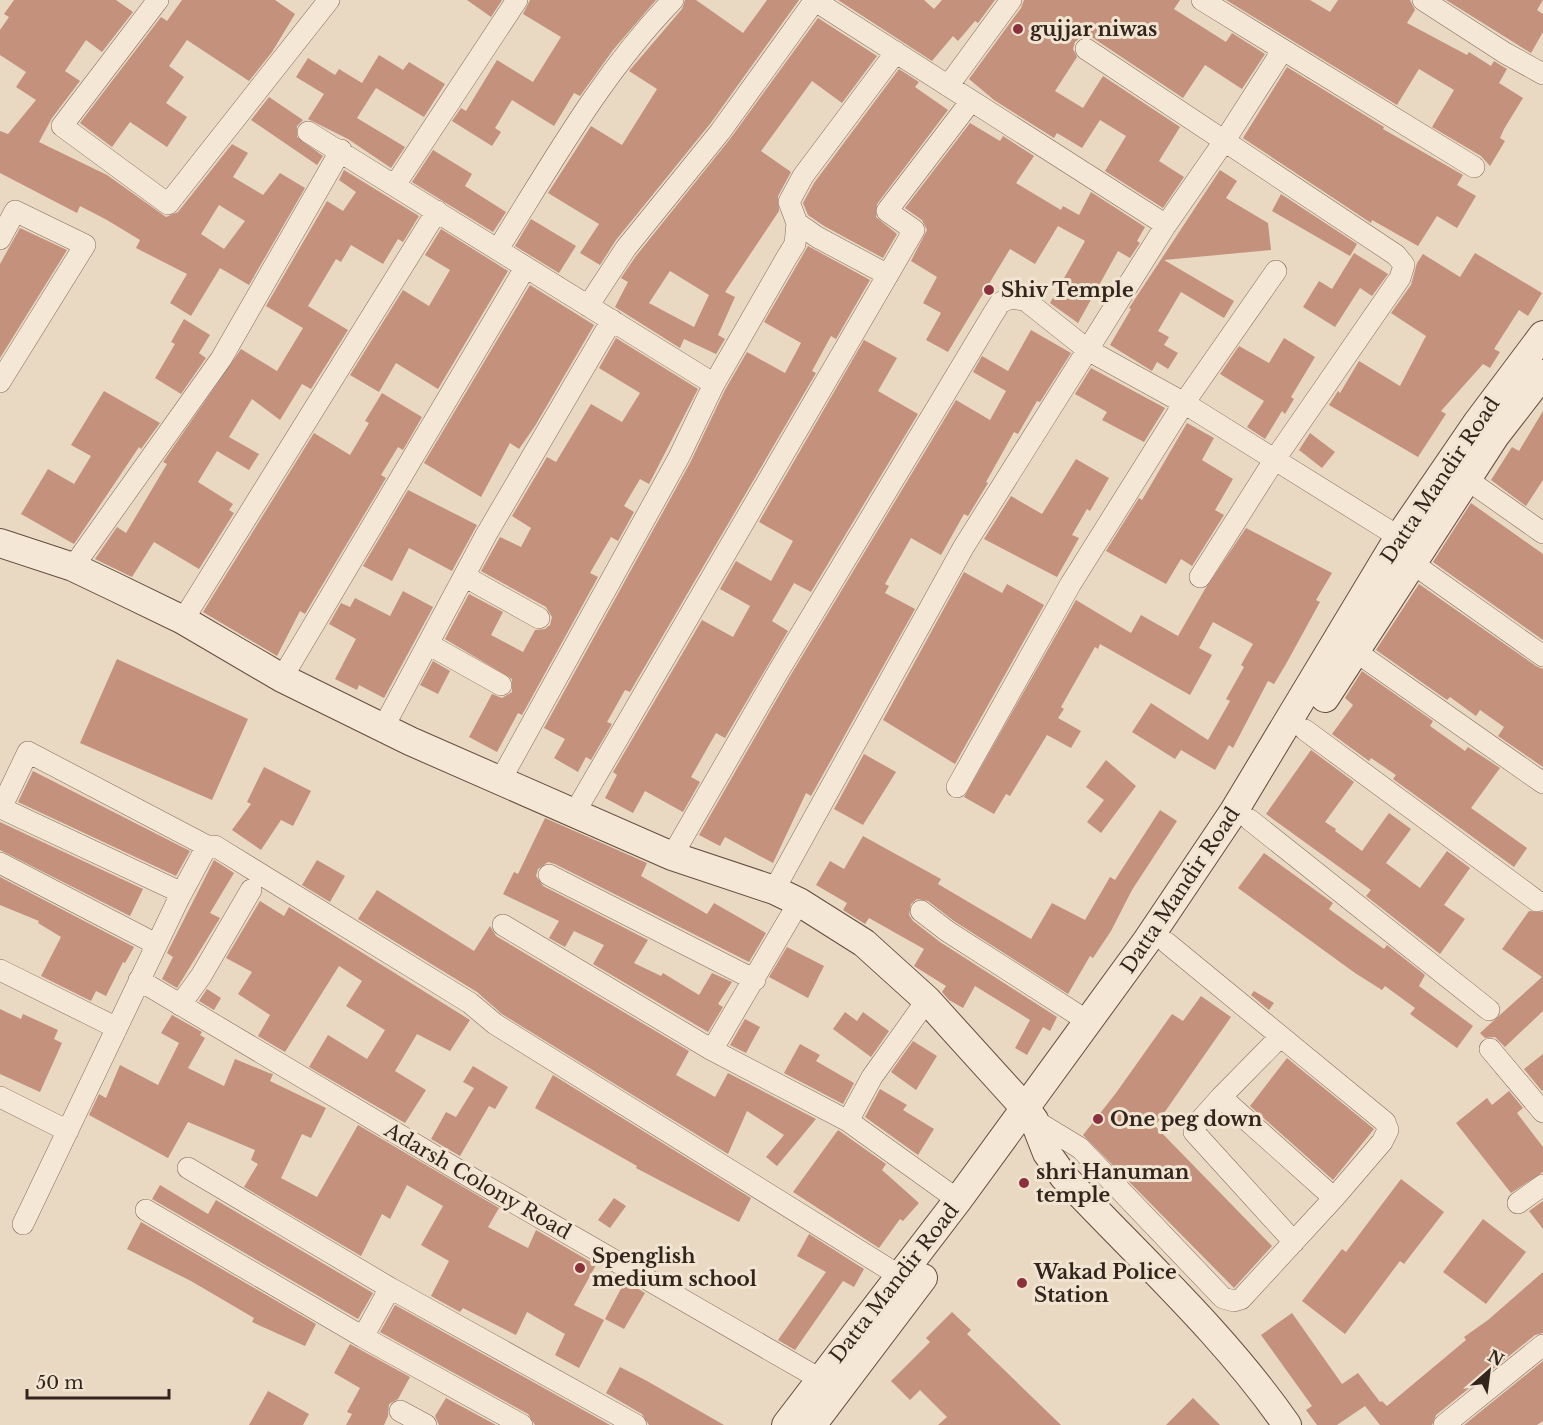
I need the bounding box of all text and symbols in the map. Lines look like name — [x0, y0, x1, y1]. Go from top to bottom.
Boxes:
place label: gujjar niwas — [1030, 17, 1157, 41]
marker: gujjar niwas — [1011, 22, 1025, 36]
place label: Shiv Temple — [1001, 278, 1134, 302]
marker: Shiv Temple — [982, 283, 996, 297]
street label: Datta Mandir Road — [1375, 392, 1505, 568]
street label: Datta Mandir Road — [1115, 802, 1245, 978]
place label: One peg down — [1110, 1107, 1263, 1131]
marker: One peg down — [1091, 1112, 1105, 1126]
street label: Adarsh Colony Road — [380, 1117, 575, 1244]
place label: shri Hanuman temple — [1036, 1160, 1190, 1207]
marker: shri Hanuman temple — [1017, 1176, 1031, 1190]
street label: Datta Mandir Road — [824, 1199, 964, 1367]
place label: Spenglish medium school — [592, 1244, 757, 1291]
place label: Wakad Police Station — [1033, 1260, 1177, 1307]
marker: Spenglish medium school — [573, 1261, 587, 1275]
marker: Wakad Police Station — [1015, 1276, 1029, 1290]
north arrow — [1459, 1341, 1519, 1401]
text: N — [1485, 1345, 1507, 1370]
scale bar — [27, 1362, 170, 1400]
text: 50 m — [36, 1372, 84, 1394]

